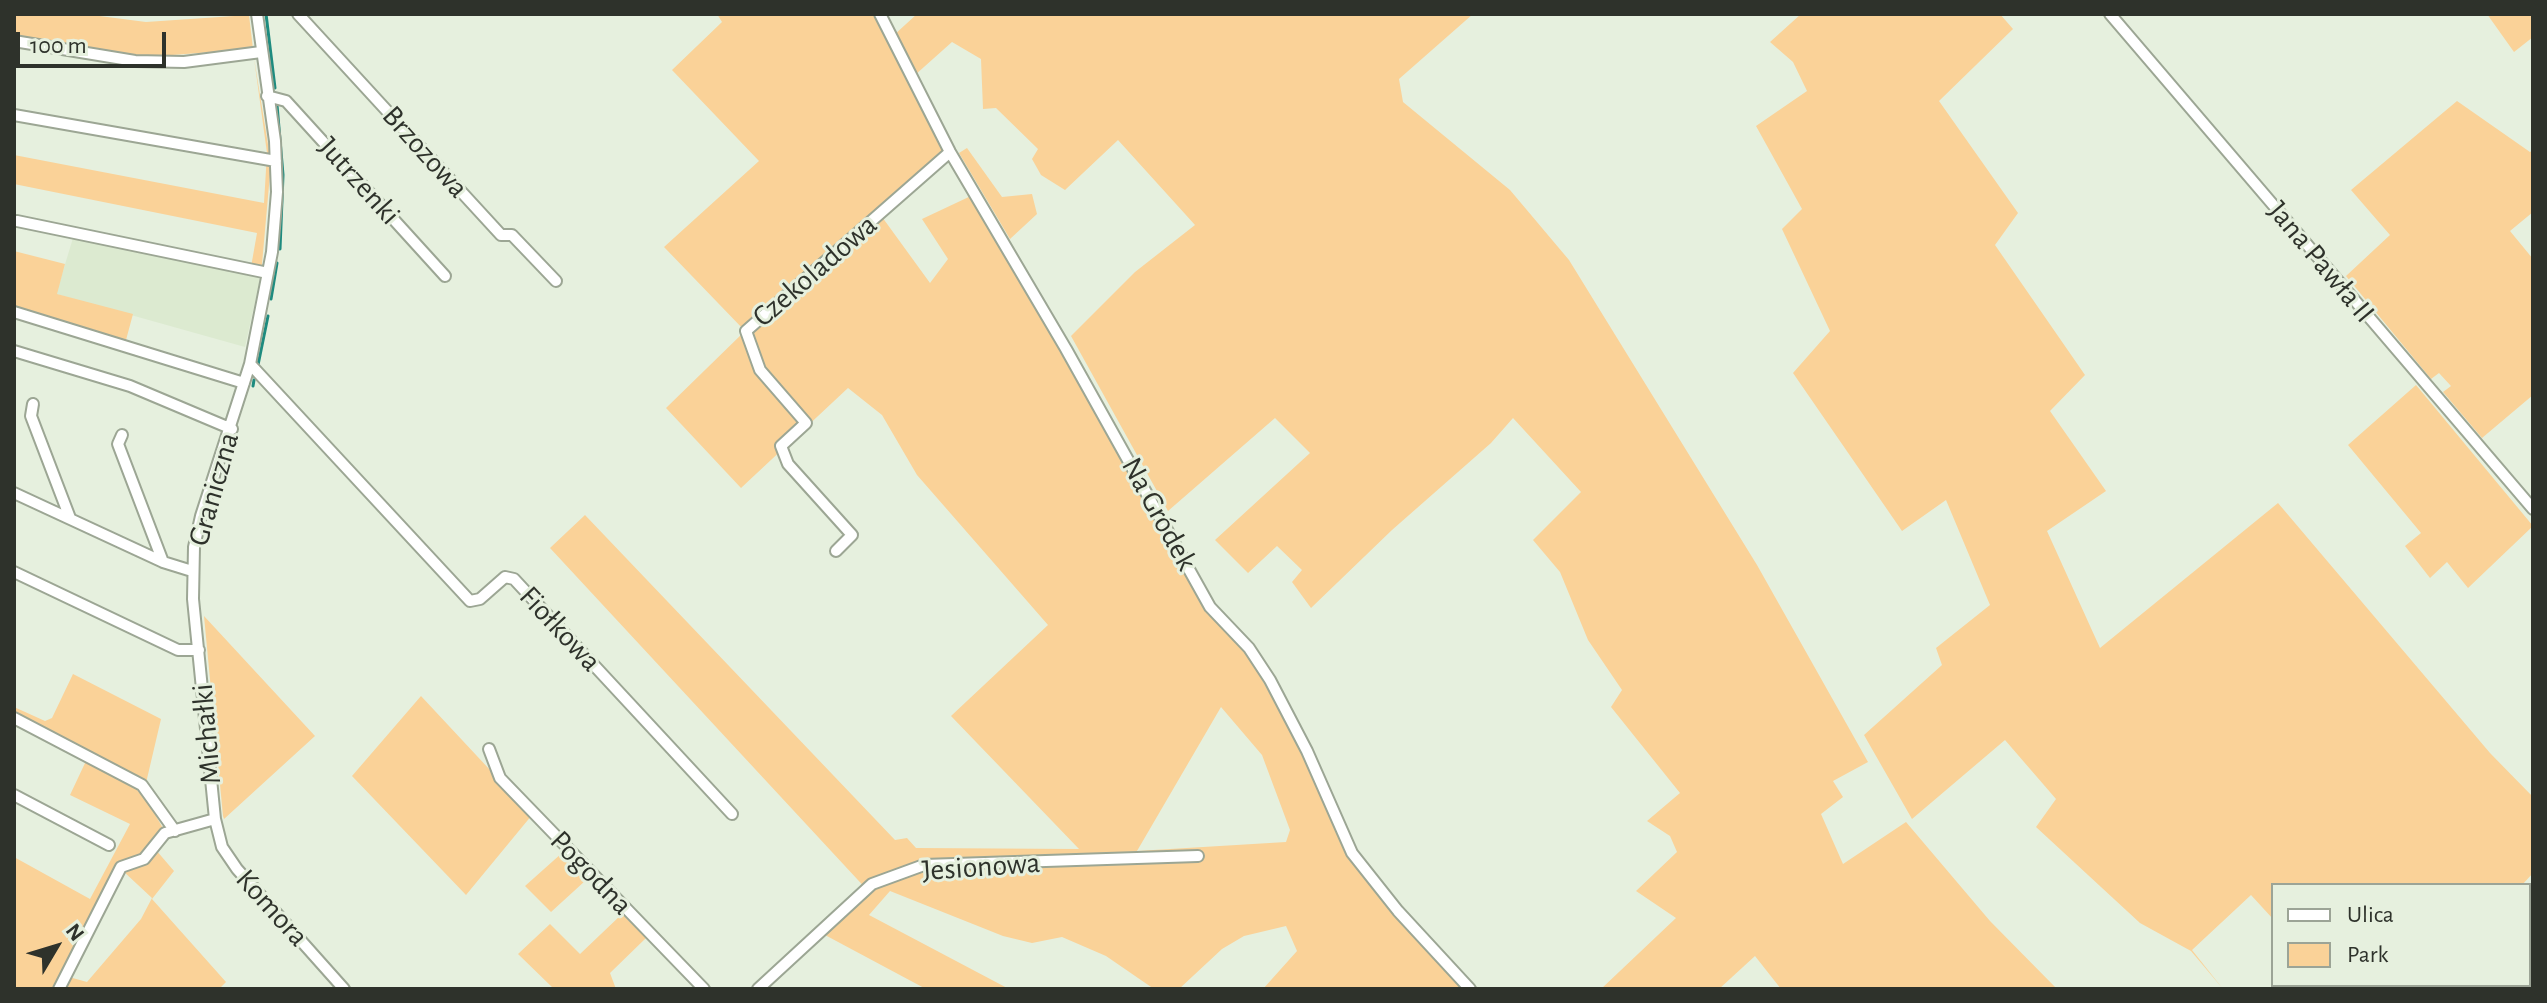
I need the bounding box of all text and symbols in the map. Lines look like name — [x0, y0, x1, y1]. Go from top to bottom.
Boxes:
scale bar — [20, 16, 170, 66]
text: 100 m — [30, 34, 87, 58]
street label: Brzozowa — [374, 98, 476, 206]
street label: Jutrzenki — [310, 130, 408, 232]
street label: Jana Pawła II — [2260, 194, 2382, 330]
street label: Czekoladowa — [745, 207, 885, 335]
street label: Graniczna — [181, 428, 247, 550]
street label: Na Gródek — [1113, 451, 1205, 577]
street label: Fiołkowa — [511, 579, 609, 679]
street label: Michałki — [185, 682, 229, 786]
street label: Pogodna — [542, 823, 640, 923]
street label: Jesionowa — [921, 845, 1041, 889]
street label: Komora — [228, 862, 316, 954]
legend — [2271, 883, 2531, 987]
text: Ulica — [2347, 903, 2394, 927]
north arrow — [16, 907, 96, 987]
text: N — [62, 919, 88, 945]
text: Park — [2347, 943, 2388, 967]

